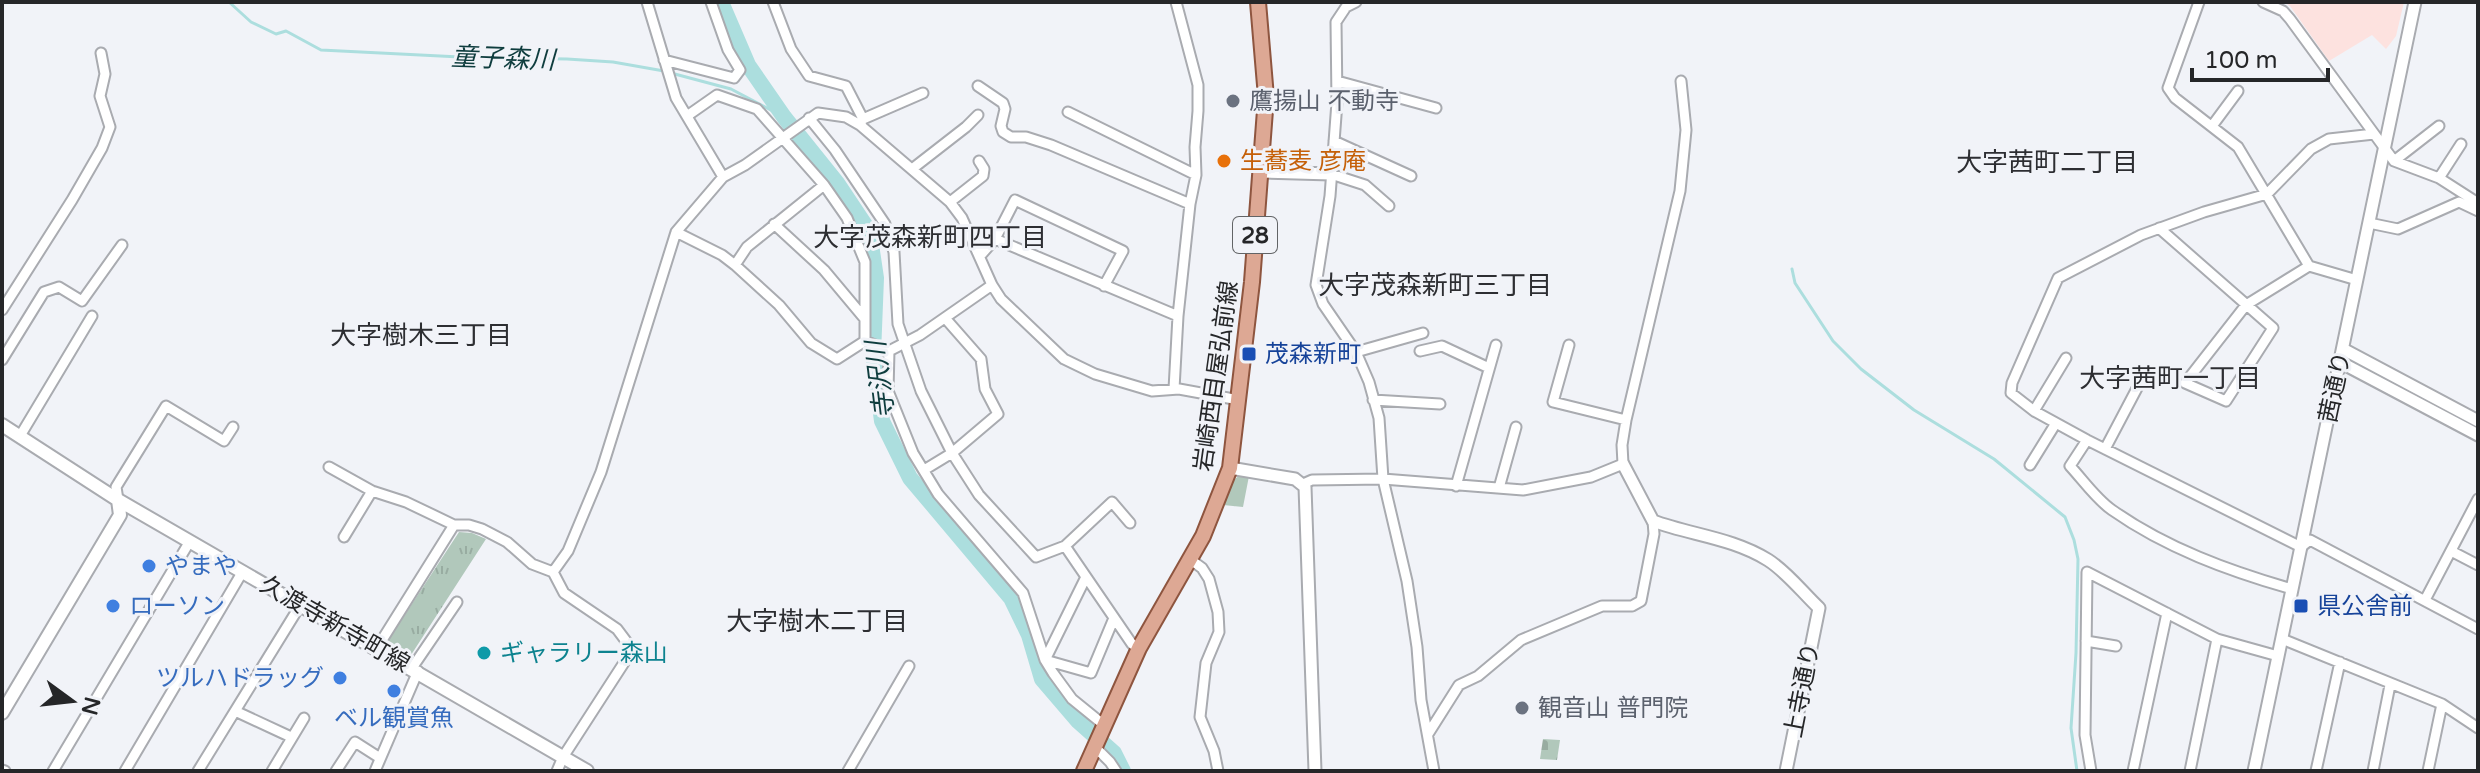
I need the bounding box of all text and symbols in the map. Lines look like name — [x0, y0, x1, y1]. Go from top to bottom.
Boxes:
scale bar — [2192, 32, 2328, 82]
water label: 童子森川 — [450, 41, 558, 76]
text: 100 m — [2204, 46, 2278, 75]
place label: 鷹揚山 不動寺 — [1249, 87, 1399, 116]
marker: 鷹揚山 不動寺 — [1224, 92, 1242, 110]
place label: 生蕎麦 彦庵 — [1240, 147, 1366, 176]
district label: 大字茜町二丁目 — [1956, 147, 2138, 178]
marker: 生蕎麦 彦庵 — [1215, 152, 1233, 170]
road number: 28 — [1233, 217, 1277, 253]
district label: 大字茂森新町四丁目 — [813, 222, 1047, 253]
district label: 大字茂森新町三丁目 — [1318, 270, 1552, 301]
street label: 岩崎西目屋弘前線 — [1189, 279, 1244, 473]
district label: 大字樹木三丁目 — [330, 320, 512, 351]
water label: 寺沢川 — [860, 336, 901, 421]
place label: 茂森新町 — [1265, 340, 1361, 369]
marker: 茂森新町 — [1240, 345, 1258, 363]
street label: 茜通り — [2314, 349, 2357, 425]
district label: 大字茜町一丁目 — [2079, 363, 2261, 394]
place label: やまや — [165, 552, 237, 581]
marker: やまや — [140, 557, 158, 575]
street label: 久渡寺新寺町線 — [255, 570, 415, 679]
place label: ローソン — [129, 592, 225, 621]
place label: 県公舎前 — [2317, 592, 2413, 621]
marker: ローソン — [104, 597, 122, 615]
marker: 県公舎前 — [2292, 597, 2310, 615]
district label: 大字樹木二丁目 — [726, 606, 908, 637]
place label: ギャラリー森山 — [500, 639, 668, 668]
street label: 上寺通り — [1779, 640, 1826, 740]
marker: ギャラリー森山 — [475, 644, 493, 662]
north arrow — [32, 661, 112, 741]
place label: ツルハドラッグ — [156, 664, 324, 693]
marker: ツルハドラッグ — [331, 669, 349, 687]
marker: ベル観賞魚 — [385, 682, 403, 700]
text: N — [76, 694, 105, 718]
place label: 観音山 普門院 — [1538, 694, 1688, 723]
marker: 観音山 普門院 — [1513, 699, 1531, 717]
place label: ベル観賞魚 — [334, 704, 454, 733]

